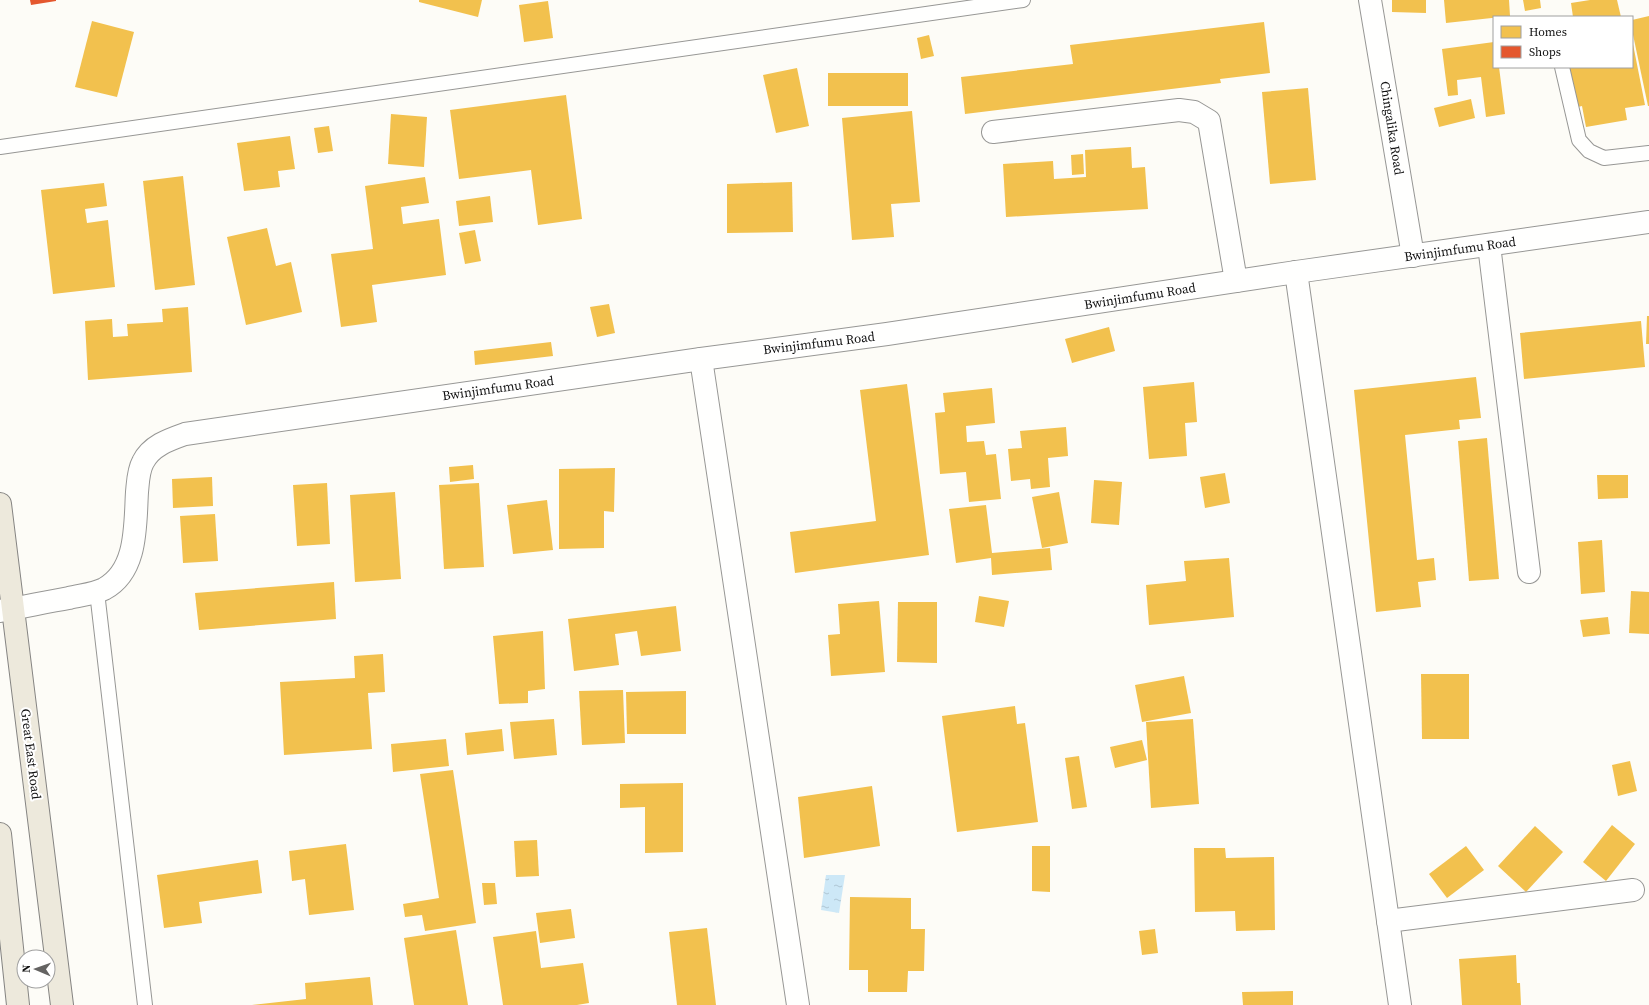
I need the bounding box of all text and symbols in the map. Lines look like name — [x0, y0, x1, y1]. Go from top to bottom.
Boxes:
legend — [1493, 16, 1633, 68]
text: Homes — [1529, 24, 1567, 40]
text: Shops — [1529, 44, 1561, 60]
street label: Chingalika Road — [1376, 80, 1408, 177]
street label: Bwinjimfumu Road — [1403, 233, 1518, 265]
street label: Bwinjimfumu Road — [1083, 279, 1198, 313]
street label: Bwinjimfumu Road — [762, 328, 877, 358]
street label: Bwinjimfumu Road — [441, 372, 556, 404]
street label: Great East Road — [17, 708, 45, 801]
north arrow — [16, 949, 56, 989]
text: N — [19, 964, 34, 973]

